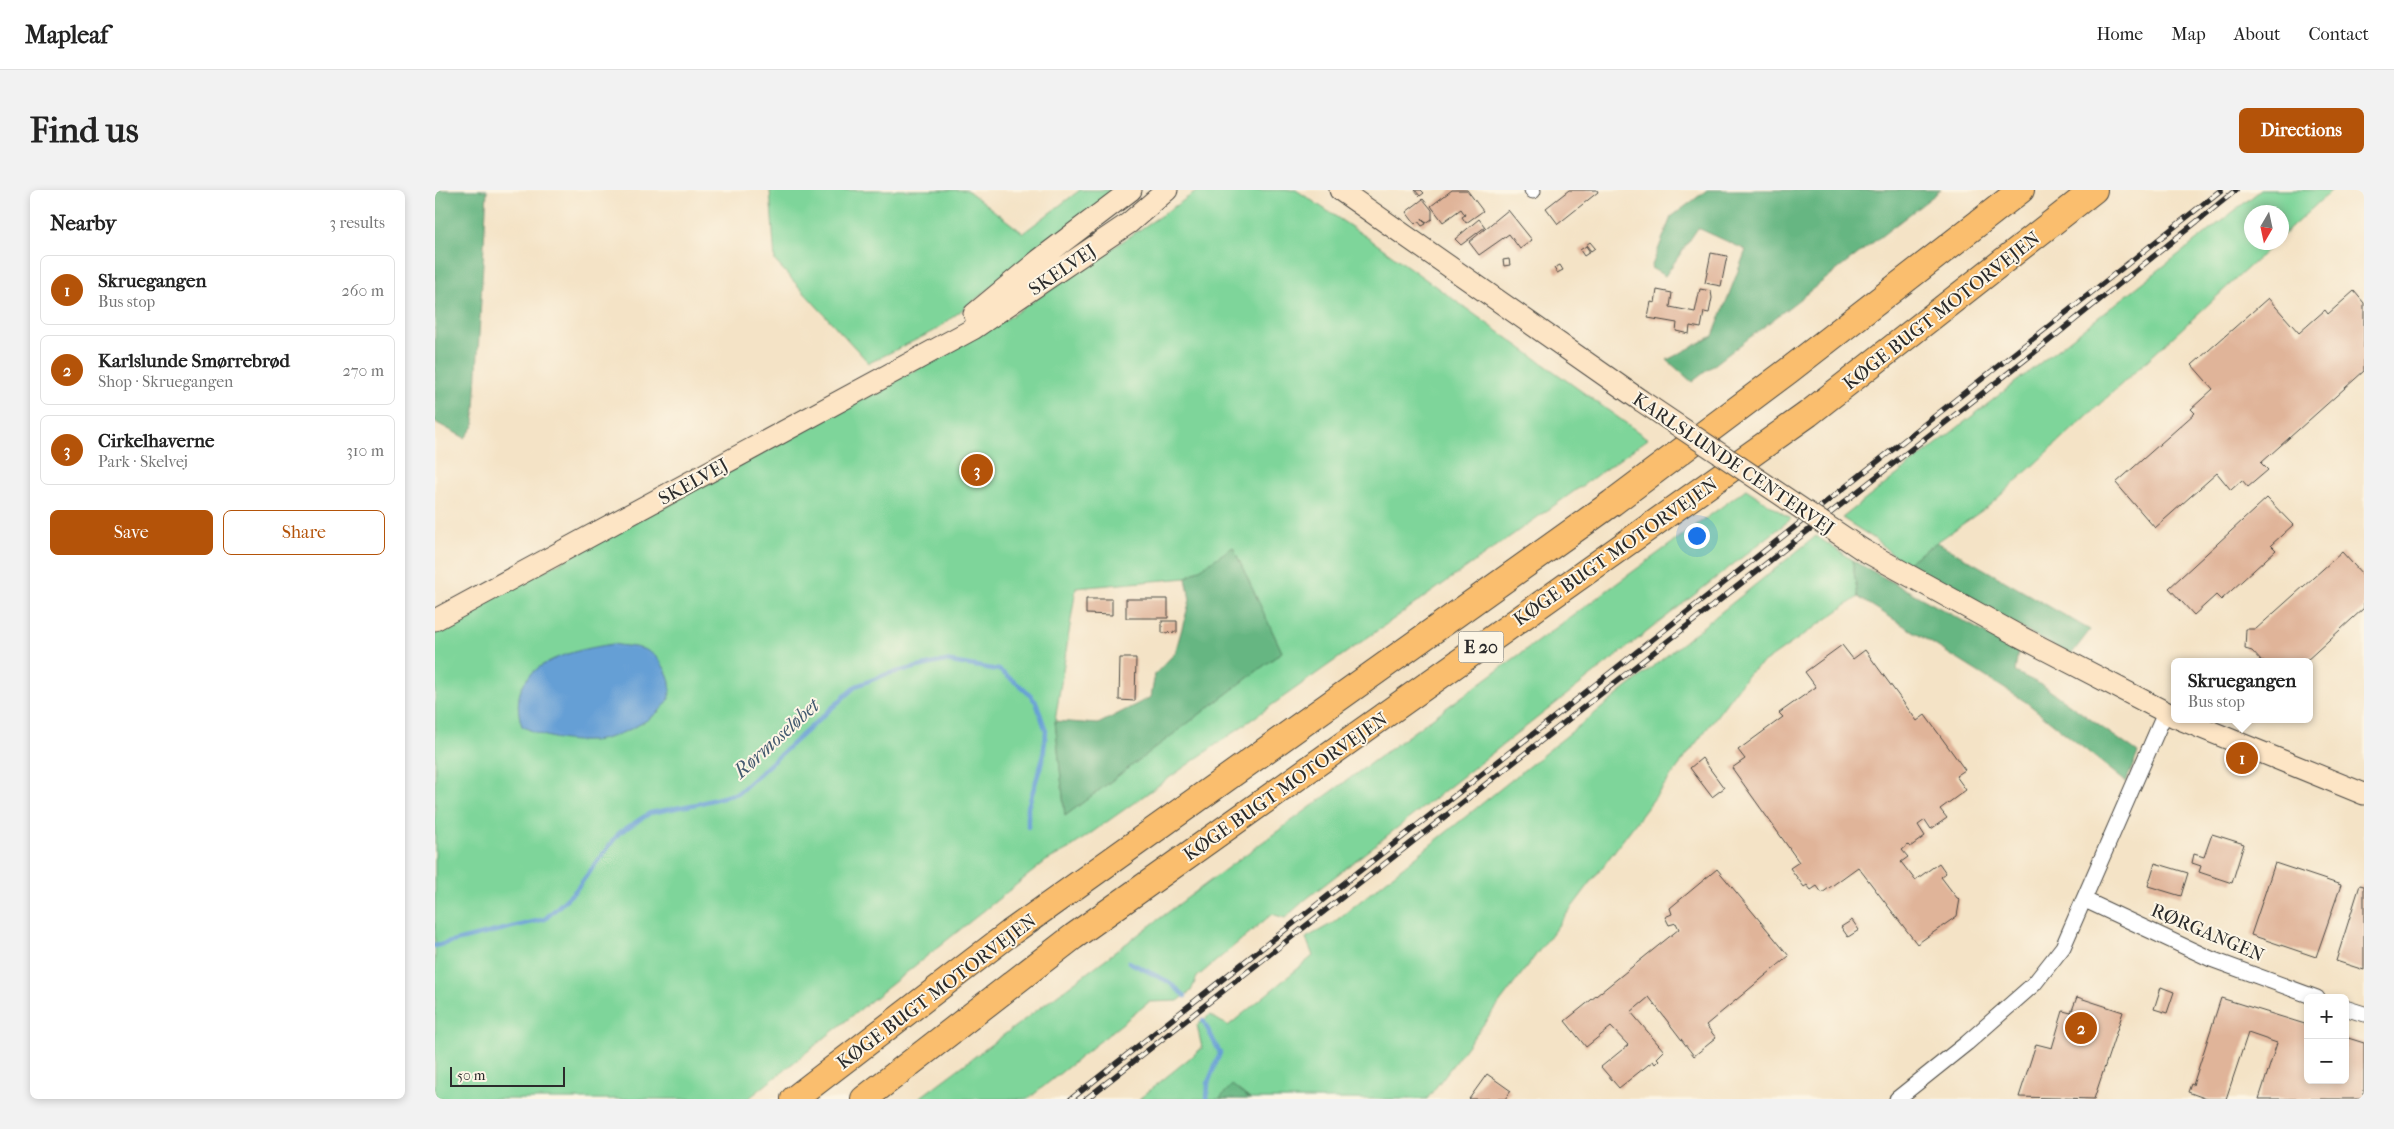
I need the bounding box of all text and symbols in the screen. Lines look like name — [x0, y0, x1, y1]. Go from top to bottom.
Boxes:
text: Mapleaf — [25, 21, 108, 49]
text: Home — [2096, 24, 2143, 45]
text: Map — [2171, 24, 2206, 45]
text: About — [2234, 24, 2280, 45]
text: Contact — [2308, 24, 2369, 45]
button: Directions — [2239, 108, 2364, 153]
text: Find us — [30, 110, 139, 151]
north arrow — [2244, 205, 2289, 250]
text: Nearby — [50, 211, 116, 235]
text: 3 results — [329, 213, 385, 232]
street label: KØGE BUGT MOTORVEJEN — [1839, 227, 2045, 395]
street label: SKELVEJ — [1025, 239, 1100, 300]
text: Skruegangen — [98, 270, 206, 292]
text: 1 — [64, 281, 70, 300]
text: 260 m — [342, 281, 384, 300]
text: Bus stop — [98, 292, 155, 311]
text: Karlslunde Smørrebrød — [98, 350, 290, 372]
text: 2 — [63, 361, 71, 380]
text: 270 m — [343, 361, 384, 380]
text: Shop · Skruegangen — [98, 372, 233, 391]
street label: KARLSLUNDE CENTERVEJ — [1628, 388, 1838, 540]
text: Cirkelhaverne — [98, 430, 214, 452]
text: 3 — [64, 441, 70, 460]
text: 310 m — [346, 441, 384, 460]
pin: 3 — [961, 451, 993, 489]
text: Park · Skelvej — [98, 452, 188, 471]
street label: SKELVEJ — [655, 454, 732, 510]
street label: KØGE BUGT MOTORVEJEN — [1509, 472, 1722, 631]
button: Save — [50, 510, 213, 555]
button: Share — [223, 510, 385, 555]
your location — [1684, 523, 1710, 549]
road number: E 20 — [1459, 632, 1503, 662]
popup — [2171, 658, 2313, 723]
text: Skruegangen — [2188, 670, 2296, 692]
text: Bus stop — [2188, 692, 2245, 711]
water label: Rørmoseløbet — [727, 693, 825, 784]
street label: KØGE BUGT MOTORVEJEN — [1179, 707, 1392, 866]
pin: 1 — [2226, 739, 2258, 777]
street label: RØRGANGEN — [2148, 899, 2268, 967]
street label: KØGE BUGT MOTORVEJEN — [833, 909, 1041, 1074]
map controls — [2304, 994, 2349, 1084]
button: + — [2304, 994, 2349, 1039]
pin: 2 — [2065, 1009, 2097, 1047]
button: − — [2304, 1039, 2349, 1084]
scale bar — [450, 1064, 565, 1087]
text: 50 m — [457, 1067, 485, 1084]

